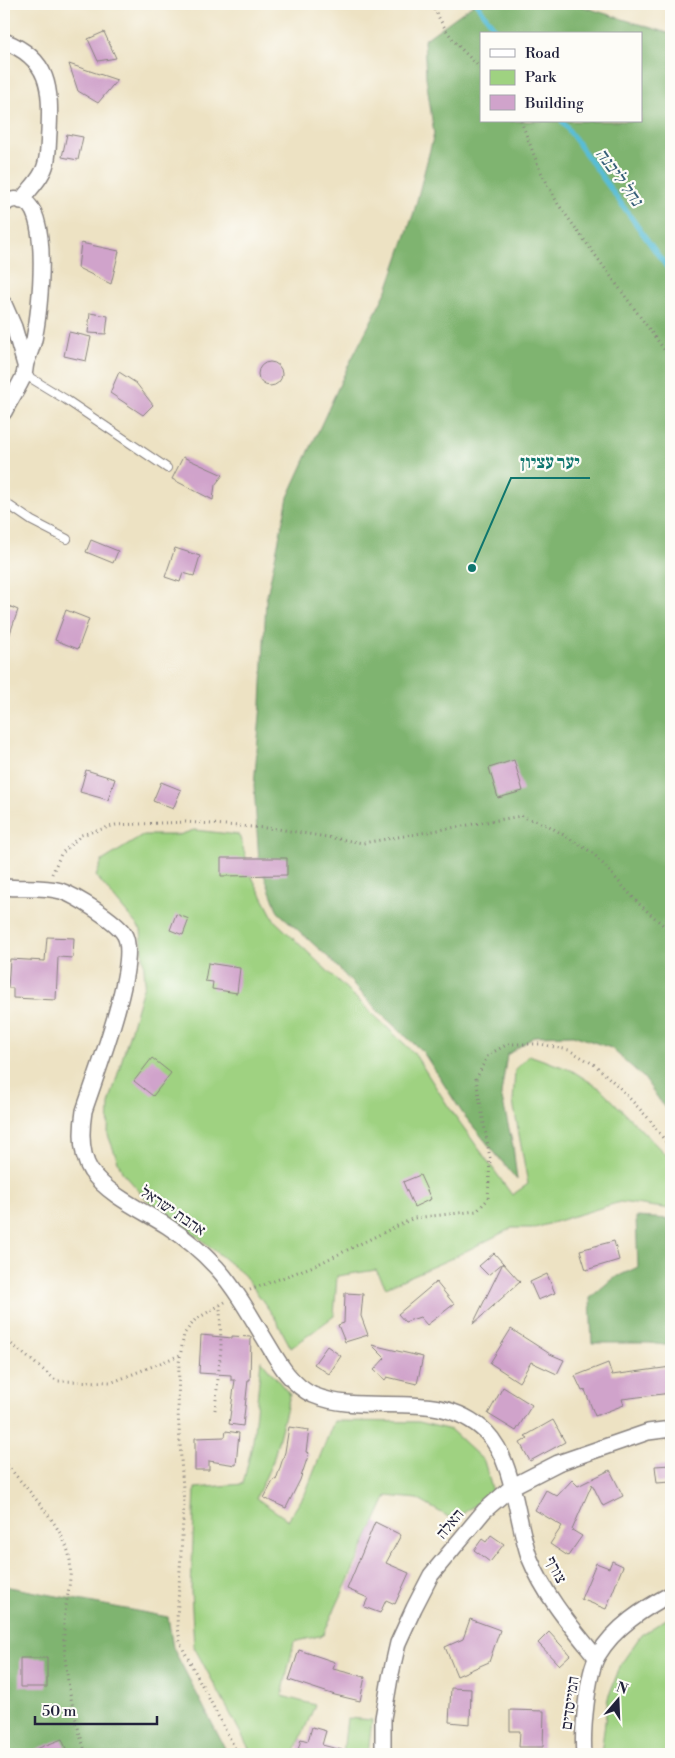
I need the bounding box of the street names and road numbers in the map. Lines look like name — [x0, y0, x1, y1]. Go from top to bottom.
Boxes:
street label: אהבת ישראל — [136, 1182, 210, 1240]
street label: האלה — [432, 1505, 468, 1543]
street label: צורף — [541, 1553, 571, 1587]
street label: המייסדים — [556, 1675, 584, 1731]

